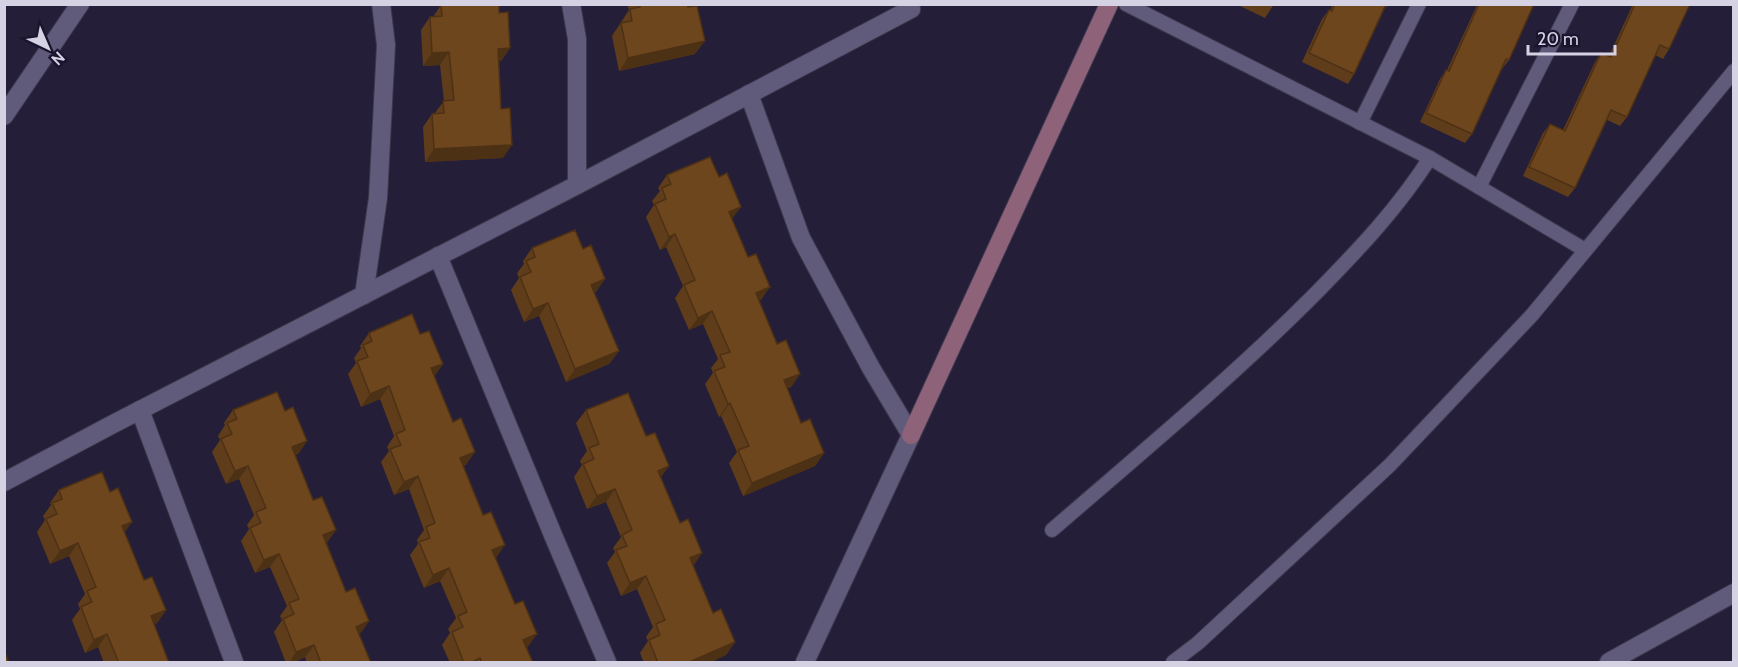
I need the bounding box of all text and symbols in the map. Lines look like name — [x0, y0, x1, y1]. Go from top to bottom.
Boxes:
north arrow — [18, 18, 78, 78]
scale bar — [1528, 18, 1615, 56]
text: 20 m — [1537, 28, 1579, 50]
text: N — [47, 48, 69, 69]

